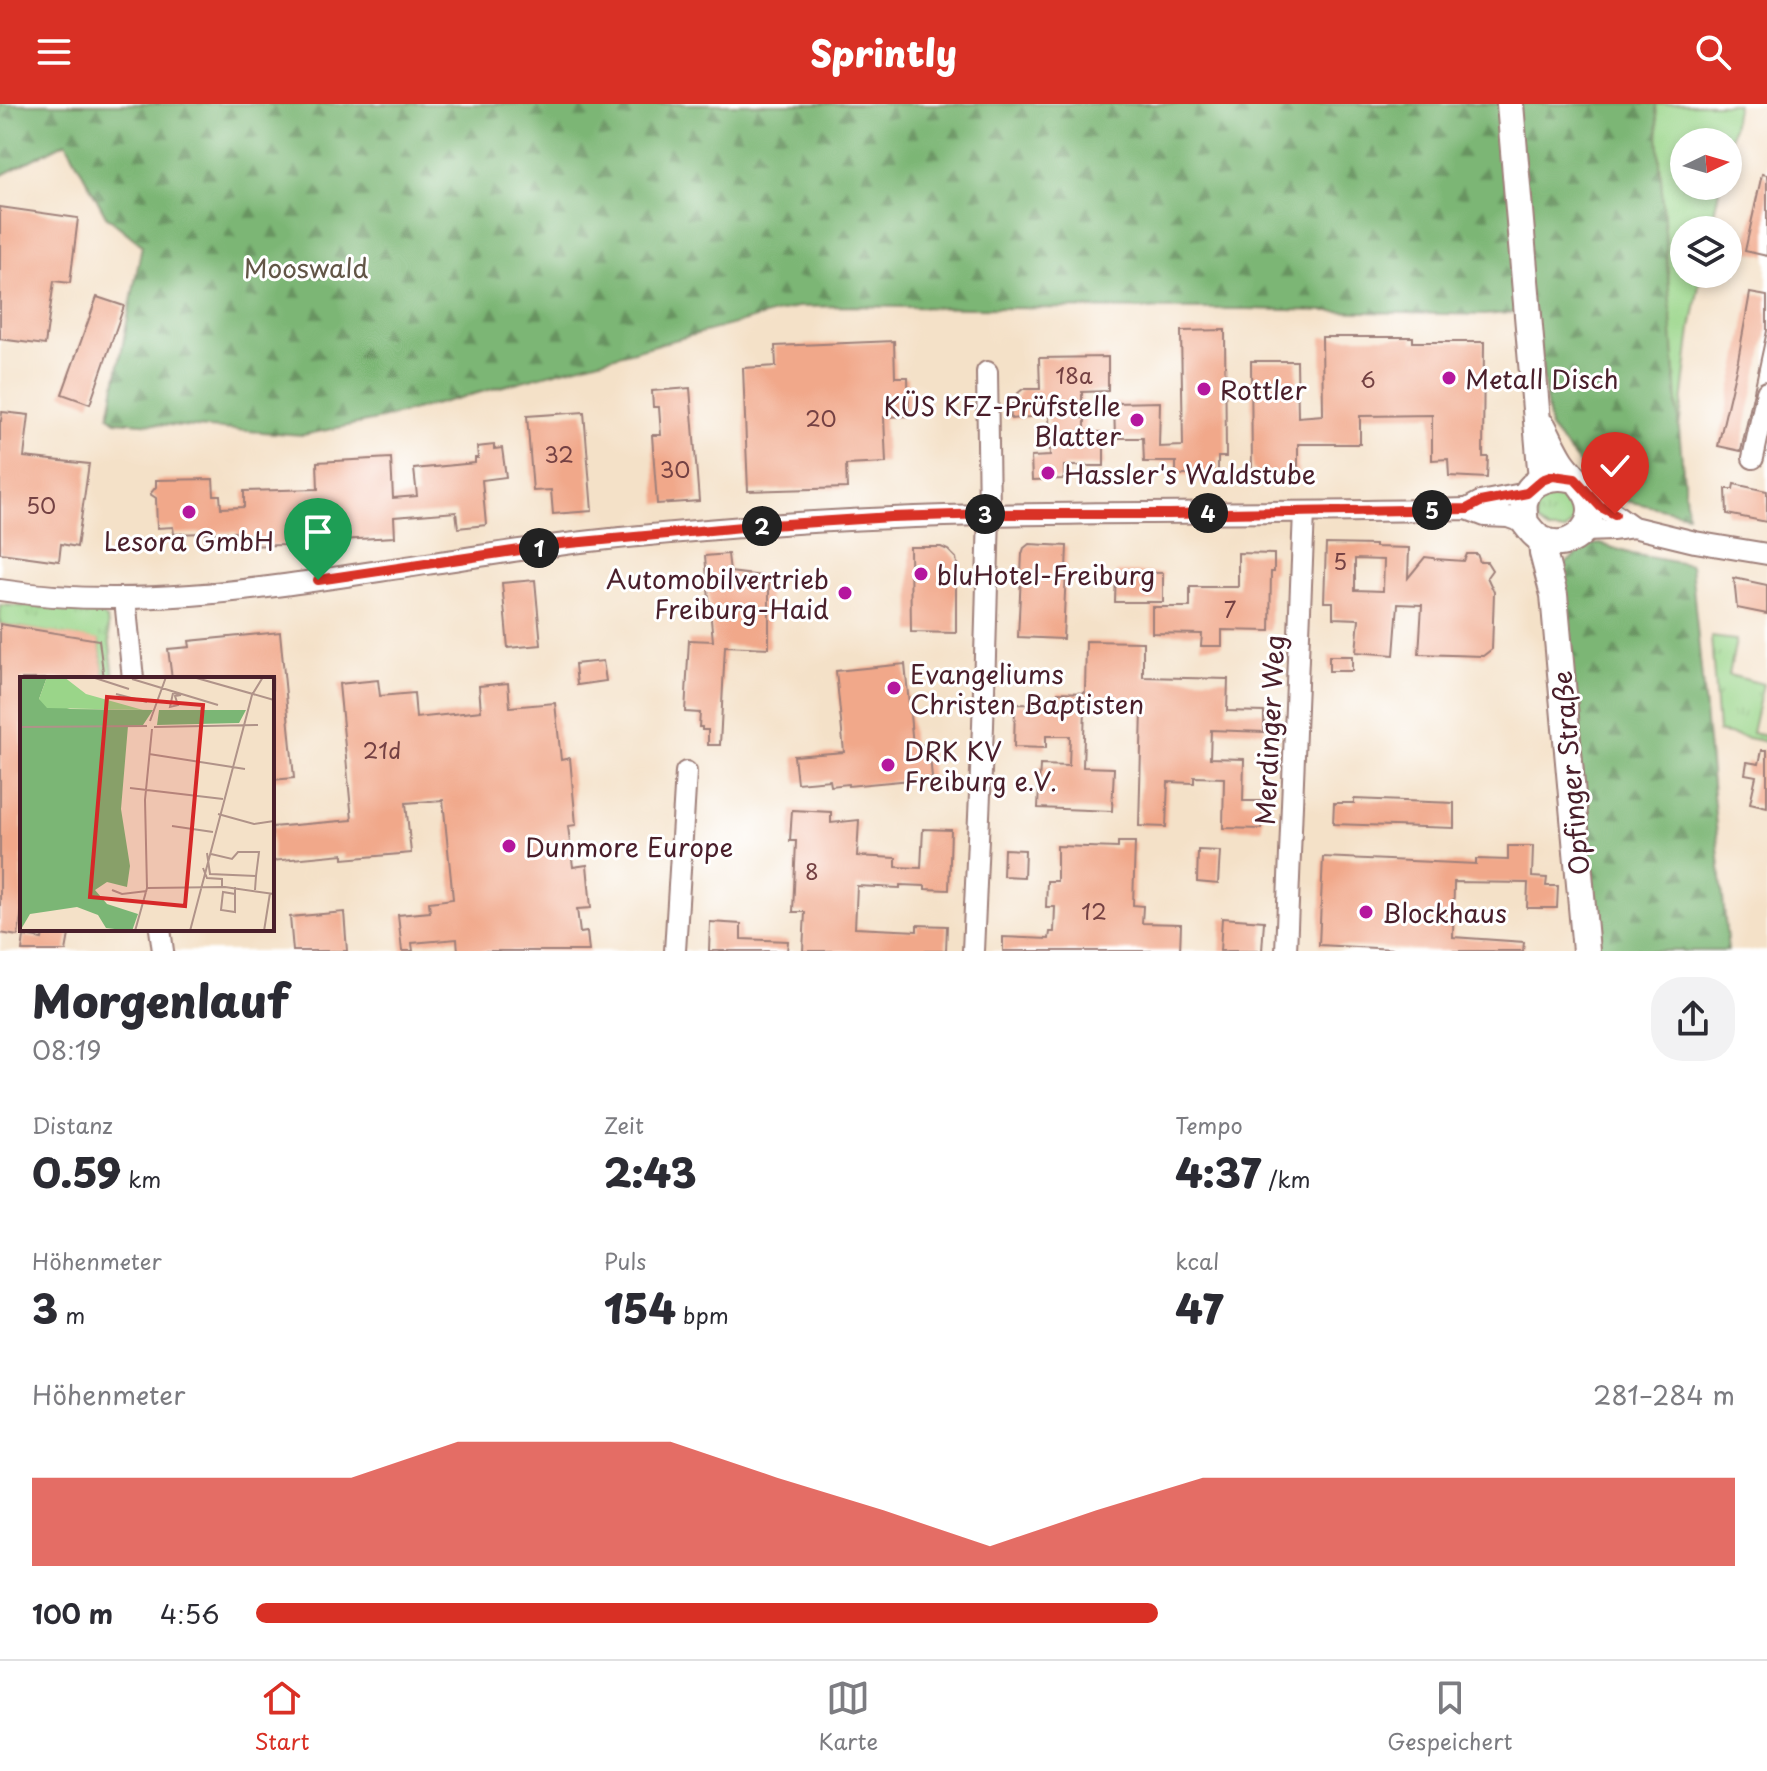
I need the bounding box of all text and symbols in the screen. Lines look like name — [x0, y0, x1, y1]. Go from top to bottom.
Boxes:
text: Sprintly — [810, 25, 957, 79]
icon: menu — [32, 30, 76, 74]
icon: search — [1691, 30, 1735, 74]
north arrow — [1670, 128, 1742, 200]
map controls — [1670, 128, 1742, 288]
button: layers — [1670, 216, 1742, 288]
park label: Mooswald — [244, 248, 368, 287]
house number: 18a — [1055, 358, 1093, 391]
place label: Metall Disch — [1465, 359, 1619, 398]
house number: 6 — [1360, 362, 1376, 395]
marker: Metall Disch — [1440, 369, 1458, 387]
place label: Rottler — [1220, 370, 1307, 409]
marker: Rottler — [1195, 380, 1213, 398]
place label: KÜS KFZ-Prüfstelle Blatter — [883, 386, 1122, 455]
house number: 20 — [805, 401, 837, 434]
marker: KÜS KFZ-Prüfstelle Blatter — [1128, 411, 1146, 429]
pin — [1581, 432, 1649, 514]
house number: 32 — [544, 437, 574, 470]
icon: check — [1593, 444, 1637, 488]
house number: 30 — [660, 452, 690, 485]
place label: Hassler's Waldstube — [1064, 454, 1316, 493]
marker: Hassler's Waldstube — [1039, 464, 1057, 482]
house number: 50 — [26, 488, 56, 521]
pin: 5 — [1412, 490, 1452, 530]
pin: 4 — [1188, 493, 1228, 533]
text: 5 — [1425, 493, 1439, 526]
pin: 3 — [965, 494, 1005, 534]
text: 4 — [1201, 496, 1215, 529]
text: 3 — [978, 497, 992, 530]
pin — [284, 498, 352, 580]
marker: Lesora GmbH — [180, 503, 198, 521]
pin: 2 — [742, 506, 782, 546]
text: 2 — [754, 509, 770, 542]
icon: arrive — [296, 510, 340, 554]
place label: Lesora GmbH — [104, 521, 274, 560]
pin: 1 — [519, 528, 559, 568]
text: 1 — [534, 531, 544, 564]
house number: 5 — [1333, 544, 1347, 577]
place label: bluHotel-Freiburg — [937, 555, 1155, 594]
place label: Automobilvertrieb Freiburg-Haid — [606, 559, 829, 628]
marker: bluHotel-Freiburg — [912, 565, 930, 583]
marker: Automobilvertrieb Freiburg-Haid — [836, 584, 854, 602]
house number: 7 — [1224, 592, 1236, 625]
street label: Merdinger Weg — [1245, 634, 1293, 826]
place label: Evangeliums Christen Baptisten — [910, 654, 1144, 723]
street label: Opfinger Straße — [1542, 669, 1598, 877]
inset map — [20, 677, 274, 931]
marker: Evangeliums Christen Baptisten — [885, 679, 903, 697]
place label: DRK KV Freiburg e.V. — [904, 731, 1057, 800]
house number: 21d — [363, 733, 401, 766]
marker: DRK KV Freiburg e.V. — [879, 756, 897, 774]
place label: Dunmore Europe — [525, 827, 733, 866]
marker: Dunmore Europe — [500, 837, 518, 855]
house number: 8 — [805, 854, 819, 887]
place label: Blockhaus — [1382, 893, 1507, 932]
house number: 12 — [1081, 894, 1107, 927]
marker: Blockhaus — [1357, 903, 1375, 921]
text: Morgenlauf — [32, 967, 289, 1033]
button: share — [1651, 977, 1735, 1061]
text: 08:19 — [32, 1030, 102, 1069]
text: Distanz — [32, 1108, 113, 1141]
text: Zeit — [604, 1108, 644, 1141]
text: Tempo — [1175, 1108, 1243, 1141]
text: 0.59 — [32, 1141, 121, 1202]
text: 2:43 — [604, 1141, 697, 1202]
text: 4:37 — [1175, 1141, 1261, 1202]
text: km — [121, 1162, 161, 1195]
text: /km — [1261, 1162, 1311, 1195]
text: Höhenmeter — [32, 1244, 162, 1277]
text: Puls — [604, 1244, 646, 1277]
text: kcal — [1175, 1244, 1219, 1277]
text: 3 — [32, 1277, 58, 1338]
text: 154 — [604, 1277, 676, 1338]
text: 47 — [1175, 1277, 1223, 1338]
text: m — [58, 1298, 85, 1331]
text: bpm — [676, 1298, 729, 1331]
text: Höhenmeter — [32, 1375, 185, 1414]
text: 281–284 m — [1593, 1375, 1735, 1414]
text: 100 m — [32, 1594, 113, 1633]
text: 4:56 — [160, 1594, 219, 1633]
tab: Start — [255, 1676, 309, 1757]
tab: Karte — [819, 1676, 878, 1757]
tab: Gespeichert — [1387, 1676, 1512, 1757]

